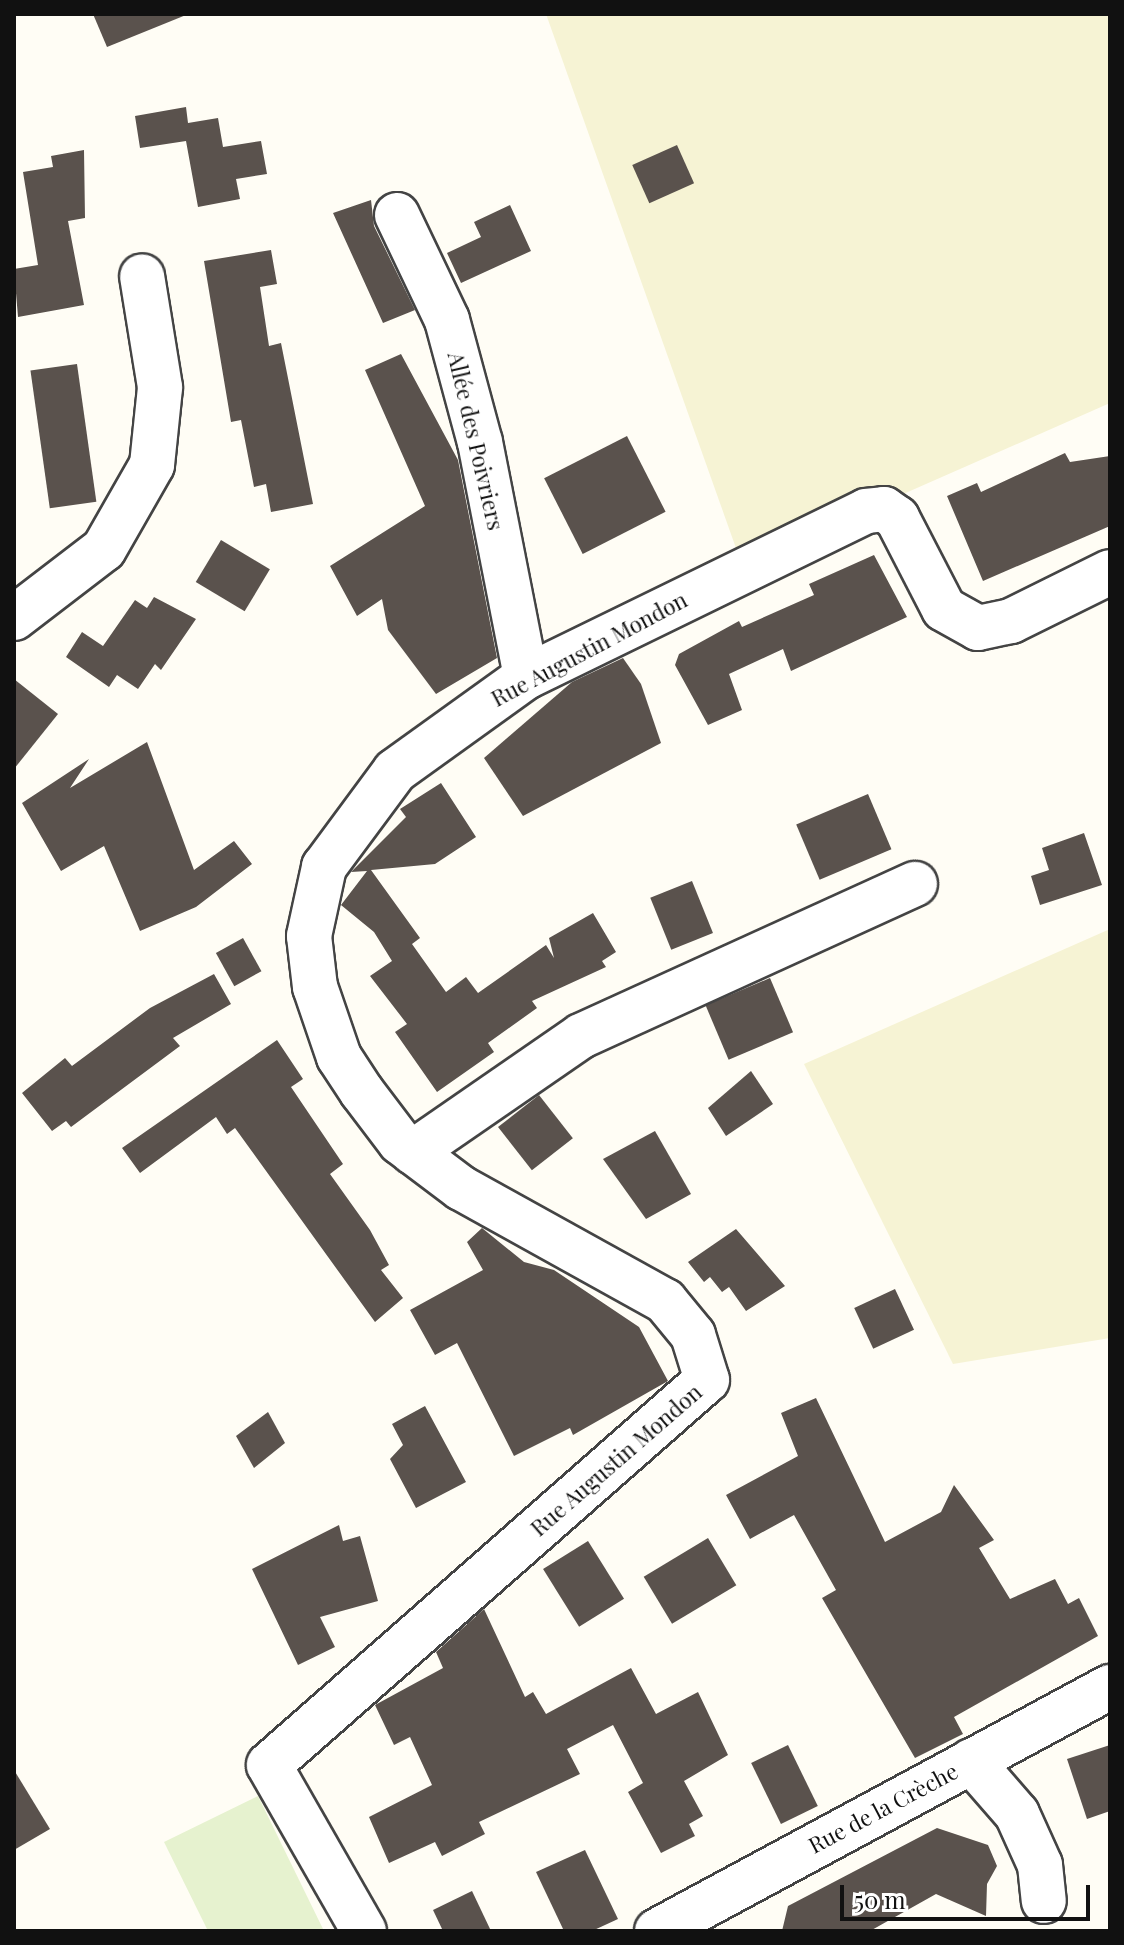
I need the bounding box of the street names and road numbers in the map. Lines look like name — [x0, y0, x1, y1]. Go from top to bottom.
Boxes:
street label: Allée des Poivriers — [443, 349, 509, 533]
street label: Rue Augustin Mondon — [486, 586, 692, 712]
street label: Rue Augustin Mondon — [525, 1378, 707, 1542]
street label: Rue de la Crèche — [803, 1757, 963, 1859]

